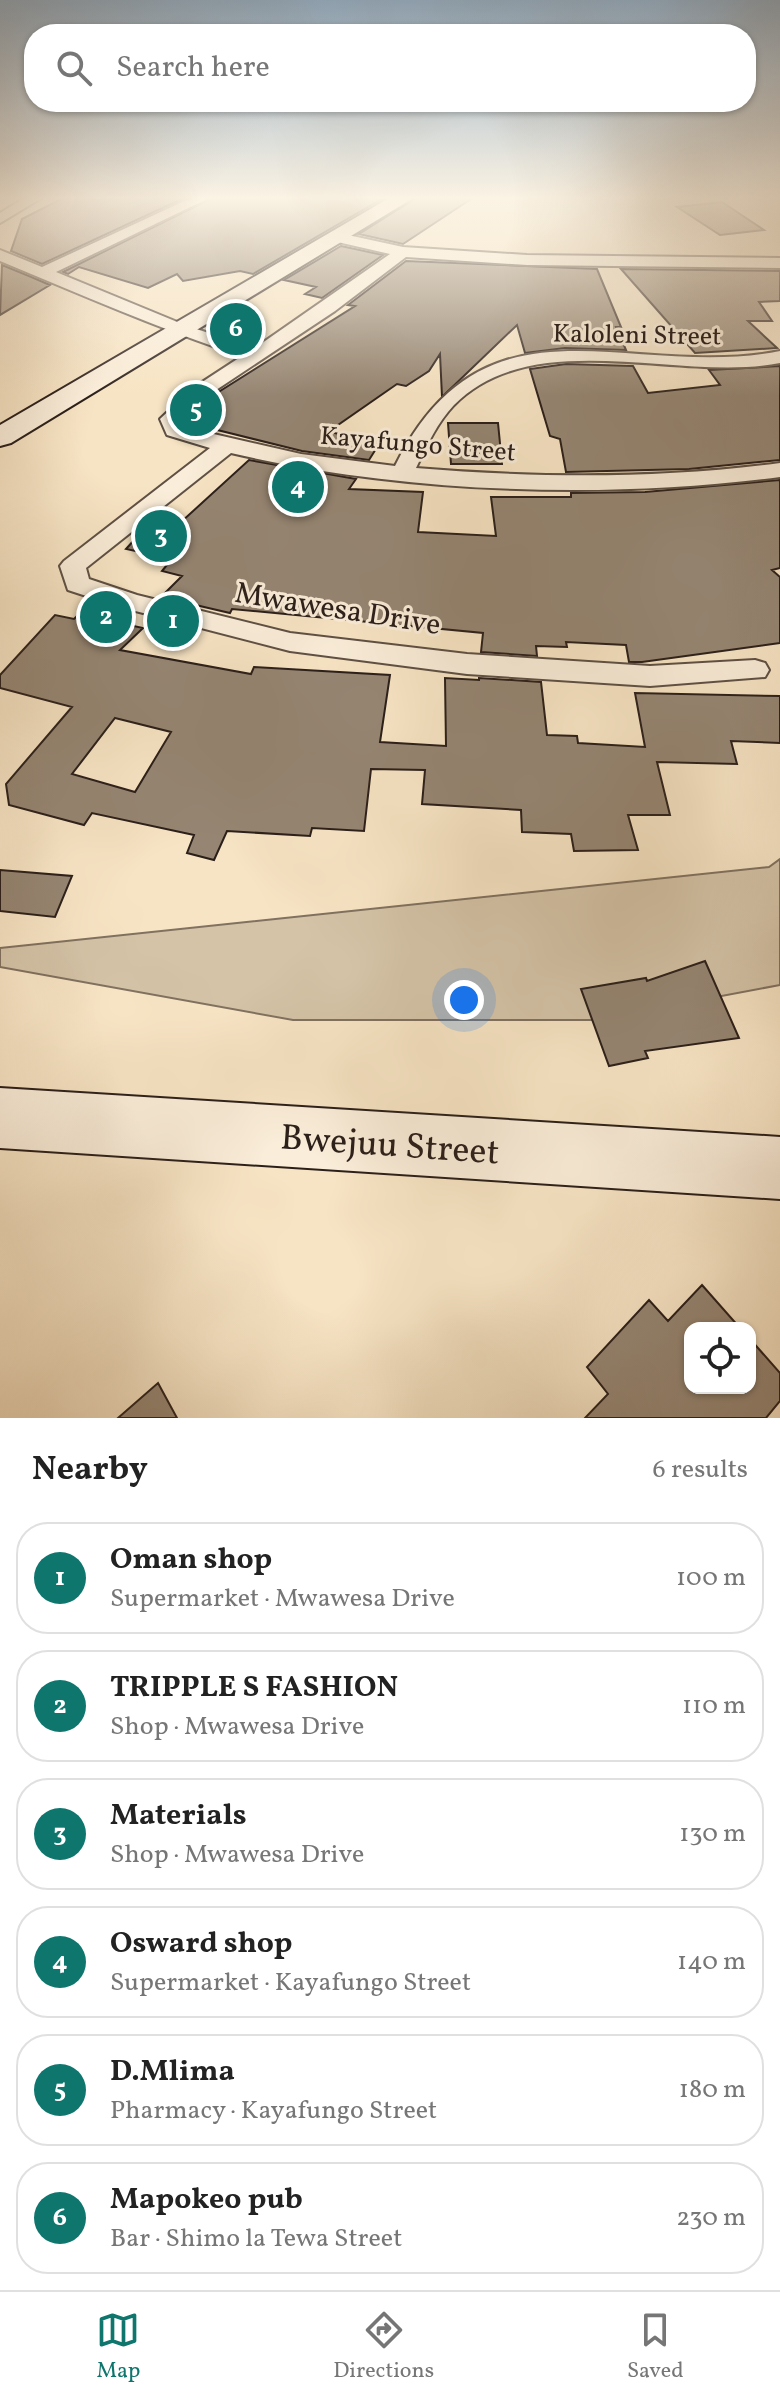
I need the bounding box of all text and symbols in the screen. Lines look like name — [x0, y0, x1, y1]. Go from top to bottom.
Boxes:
search box — [24, 24, 756, 112]
icon: search — [52, 46, 96, 90]
text: Search here — [116, 47, 270, 89]
pin: 6 — [210, 299, 262, 359]
street label: Kaloleni Street — [552, 317, 722, 355]
pin: 5 — [170, 380, 222, 440]
street label: Kayafungo Street — [318, 419, 517, 471]
pin: 4 — [272, 457, 324, 517]
pin: 3 — [135, 506, 187, 566]
street label: Mwawesa Drive — [232, 573, 444, 647]
pin: 2 — [80, 587, 132, 647]
pin: 1 — [147, 591, 199, 651]
your location — [444, 980, 484, 1020]
street label: Bwejuu Street — [279, 1114, 501, 1180]
map controls — [684, 1322, 756, 1394]
button: locate — [684, 1322, 756, 1394]
text: Nearby — [32, 1447, 148, 1494]
text: 6 results — [653, 1452, 748, 1488]
text: Oman shop — [110, 1539, 272, 1581]
text: 1 — [55, 1560, 65, 1596]
text: 100 m — [676, 1560, 746, 1596]
text: Supermarket · Mwawesa Drive — [110, 1581, 455, 1617]
text: TRIPPLE S FASHION — [110, 1667, 398, 1709]
text: 2 — [53, 1688, 67, 1724]
text: 110 m — [682, 1688, 746, 1724]
text: Shop · Mwawesa Drive — [110, 1709, 364, 1745]
text: Materials — [110, 1795, 247, 1837]
text: 3 — [53, 1816, 67, 1852]
text: 130 m — [679, 1816, 746, 1852]
text: Shop · Mwawesa Drive — [110, 1837, 364, 1873]
text: Osward shop — [110, 1923, 292, 1965]
text: 4 — [52, 1944, 68, 1980]
text: 140 m — [677, 1944, 746, 1980]
text: Supermarket · Kayafungo Street — [110, 1965, 471, 2001]
text: D.Mlima — [110, 2051, 235, 2093]
text: 5 — [54, 2072, 66, 2108]
text: 180 m — [679, 2072, 746, 2108]
text: Pharmacy · Kayafungo Street — [110, 2093, 437, 2129]
text: Mapokeo pub — [110, 2179, 303, 2221]
text: 6 — [53, 2200, 67, 2236]
text: 230 m — [676, 2200, 746, 2236]
text: Bar · Shimo la Tewa Street — [110, 2221, 402, 2257]
tab: Map — [96, 2308, 140, 2387]
tab: Directions — [333, 2308, 434, 2387]
tab: Saved — [627, 2308, 684, 2387]

